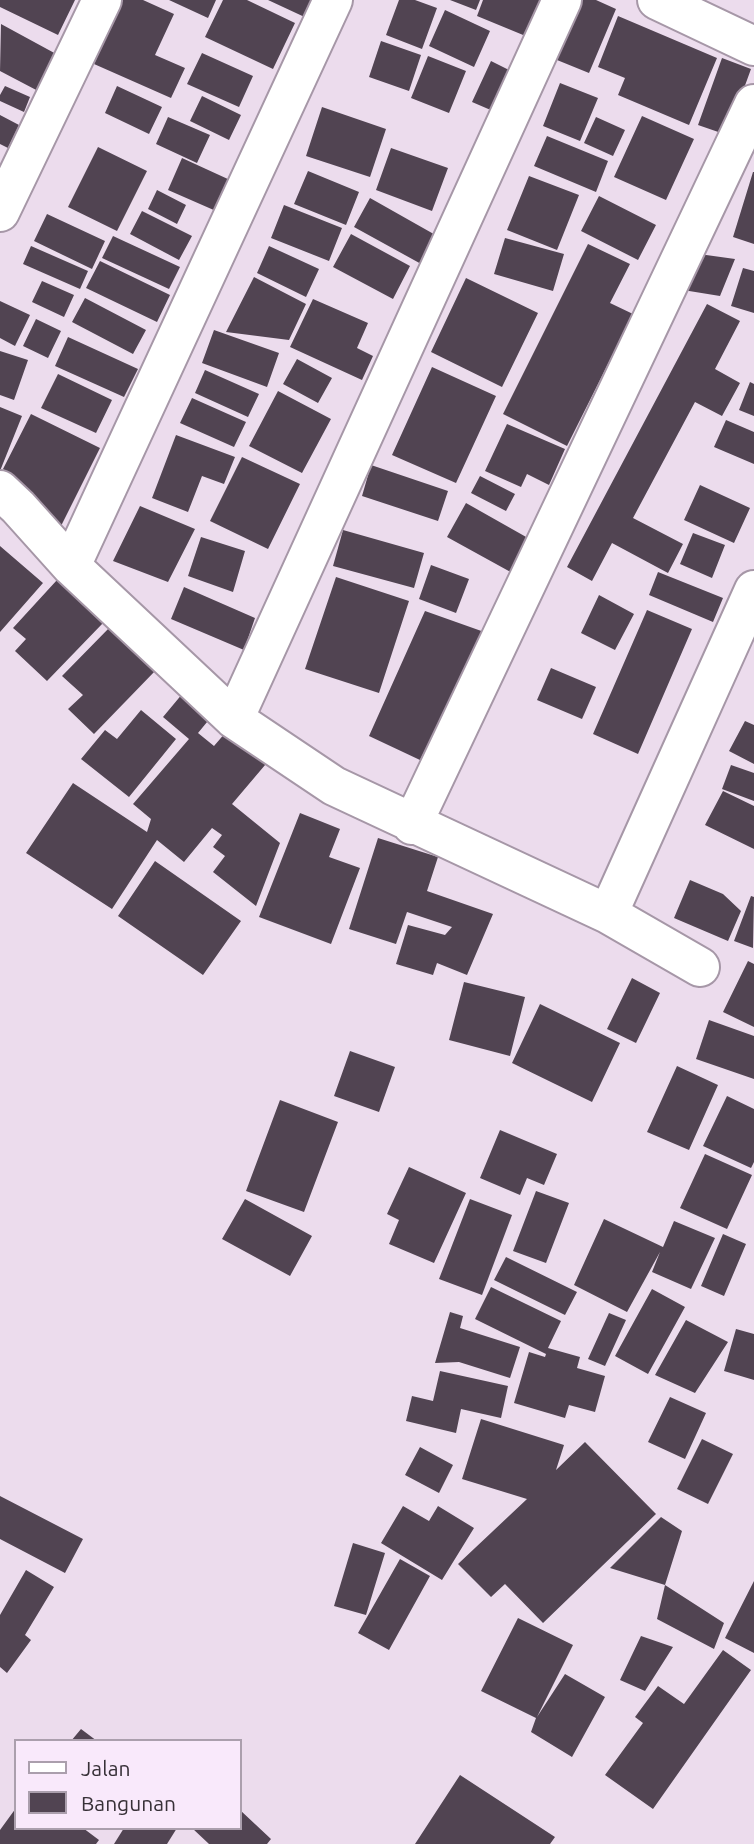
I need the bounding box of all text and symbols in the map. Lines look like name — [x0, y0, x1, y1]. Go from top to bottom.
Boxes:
legend — [14, 1739, 242, 1830]
text: Jalan — [81, 1756, 130, 1780]
text: Bangunan — [81, 1791, 176, 1815]

